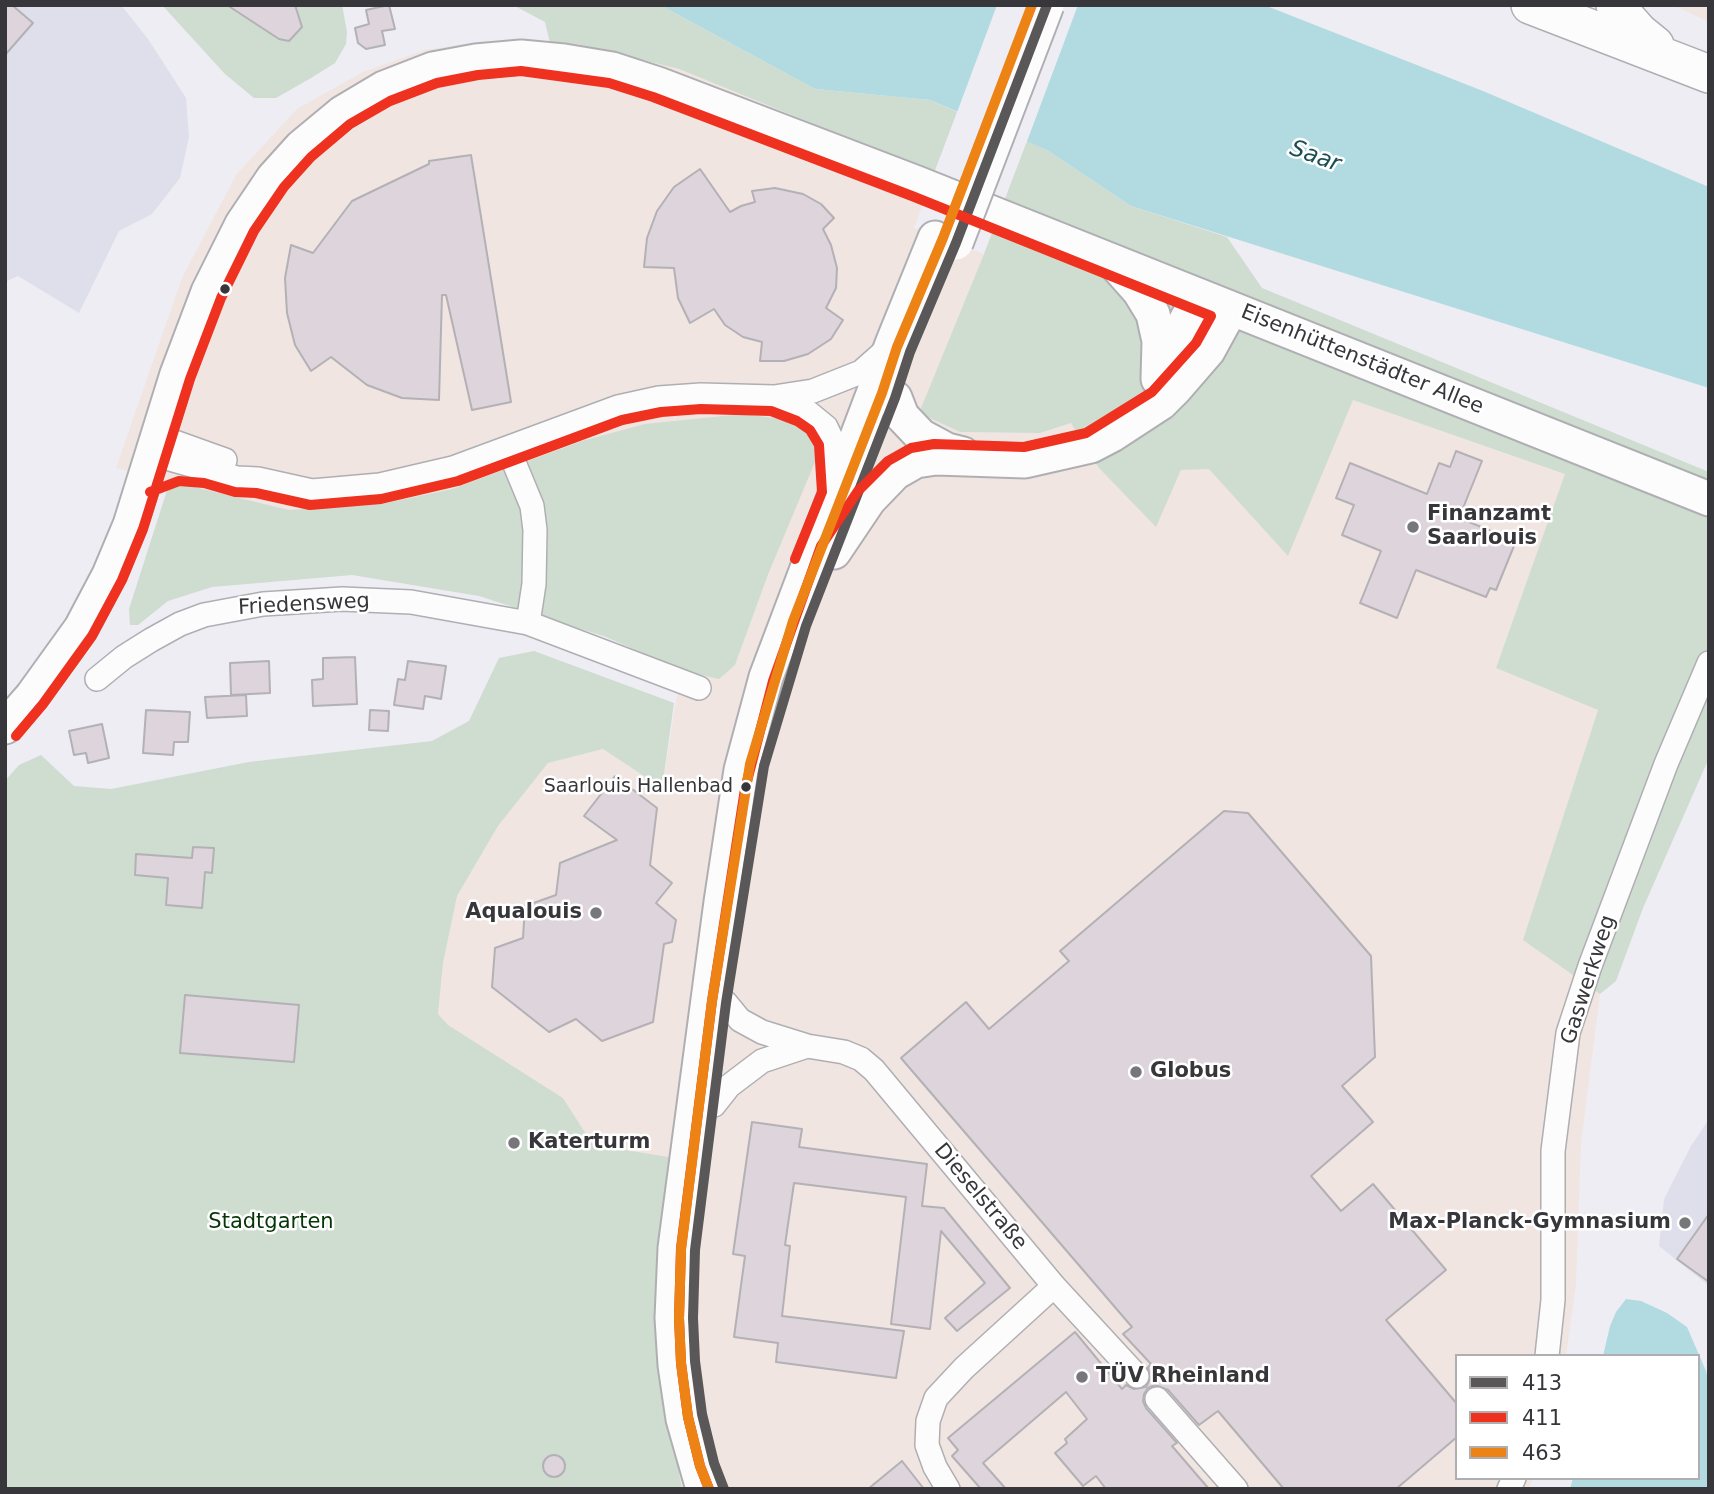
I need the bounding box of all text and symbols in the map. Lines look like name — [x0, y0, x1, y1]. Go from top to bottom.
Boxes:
water label: Saar — [1286, 135, 1344, 179]
unlabelled marker — [218, 282, 232, 296]
street label: Eisenhüttenstädter Allee — [1237, 300, 1487, 420]
place label: Finanzamt Saarlouis — [1427, 502, 1551, 552]
marker: Finanzamt Saarlouis — [1405, 519, 1421, 535]
street label: Friedensweg — [237, 589, 371, 621]
place label: Saarlouis Hallenbad — [544, 776, 733, 798]
marker: Saarlouis Hallenbad — [739, 780, 753, 794]
place label: Aqualouis — [465, 900, 582, 926]
marker: Aqualouis — [588, 905, 604, 921]
street label: Gaswerkweg — [1556, 912, 1622, 1048]
place label: Globus — [1150, 1059, 1231, 1085]
marker: Globus — [1128, 1064, 1144, 1080]
place label: Katerturm — [528, 1130, 650, 1156]
marker: Katerturm — [506, 1135, 522, 1151]
street label: Dieselstraße — [928, 1139, 1032, 1255]
park label: Stadtgarten — [208, 1210, 334, 1236]
place label: Max-Planck-Gymnasium — [1388, 1210, 1671, 1236]
marker: Max-Planck-Gymnasium — [1677, 1215, 1693, 1231]
legend — [1455, 1354, 1700, 1480]
place label: TÜV Rheinland — [1096, 1364, 1270, 1390]
marker: TÜV Rheinland — [1074, 1369, 1090, 1385]
text: 413 — [1522, 1371, 1562, 1395]
text: 411 — [1522, 1406, 1562, 1430]
text: 463 — [1522, 1441, 1562, 1465]

